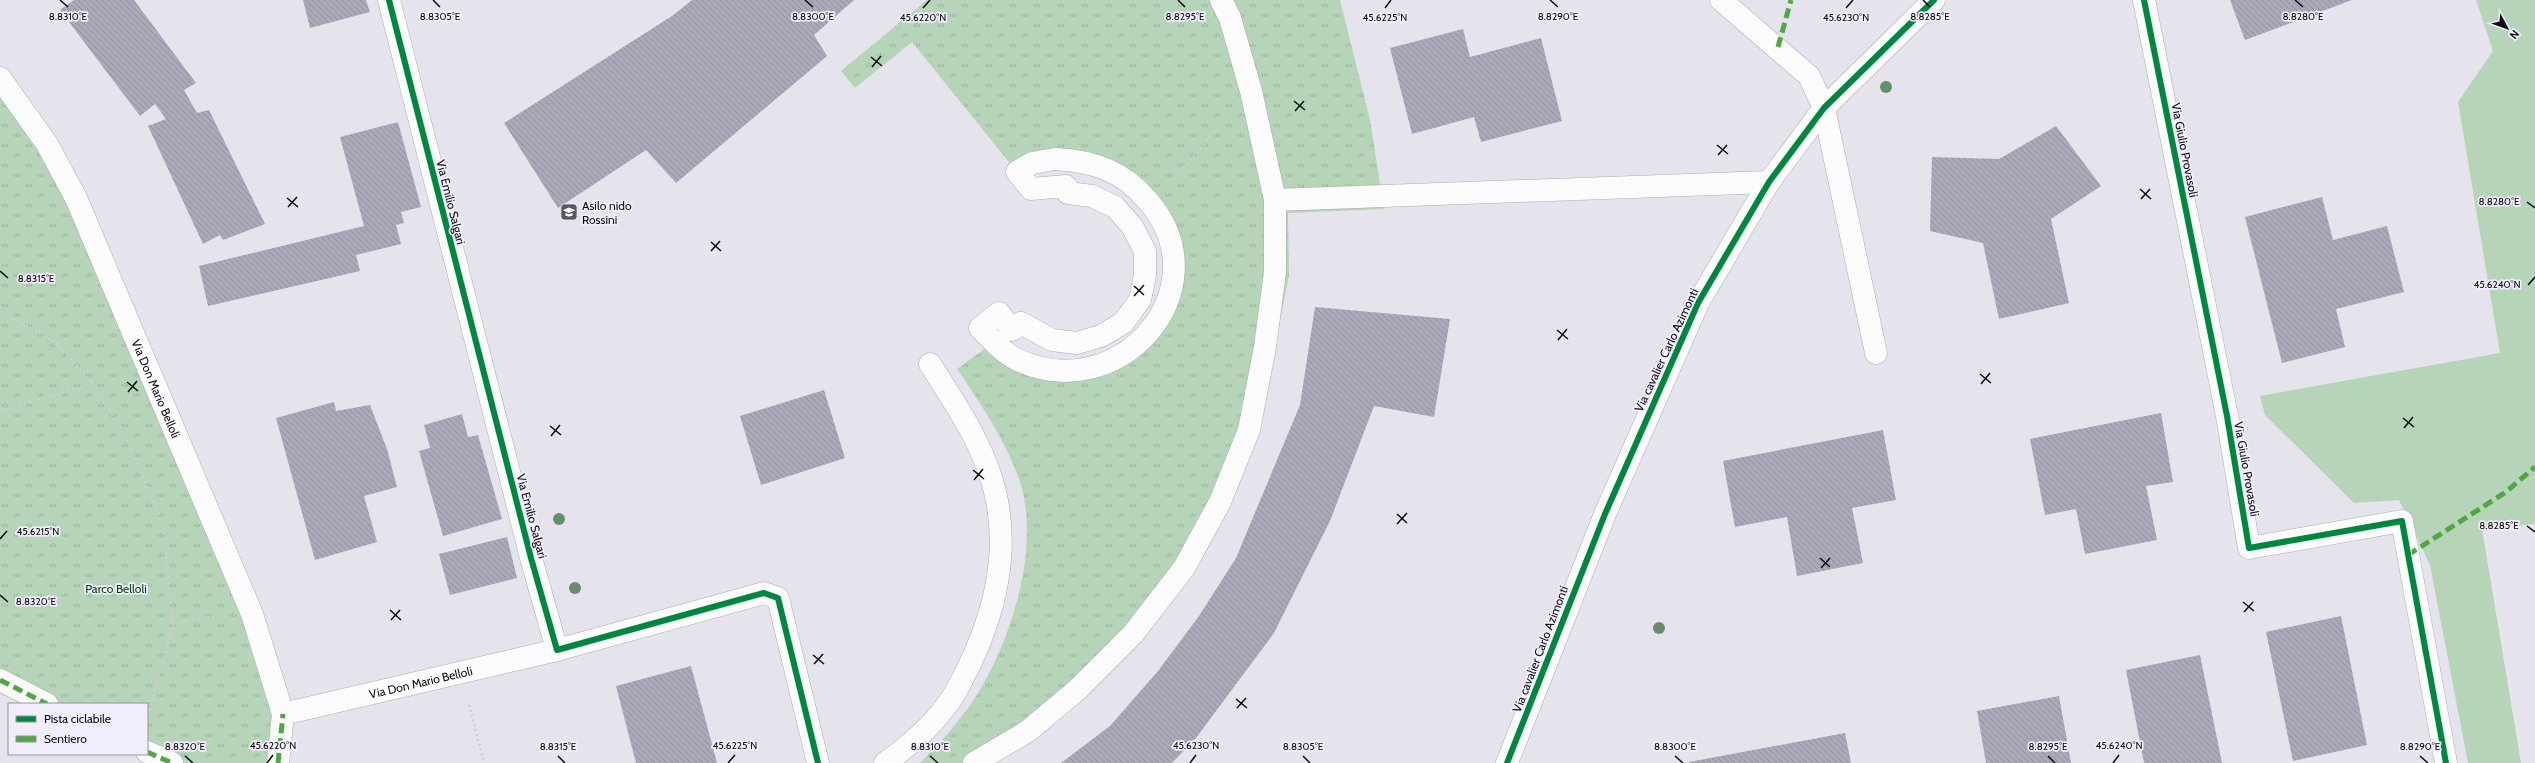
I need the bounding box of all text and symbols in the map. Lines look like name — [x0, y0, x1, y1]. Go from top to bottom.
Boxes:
north arrow — [2487, 8, 2527, 48]
text: 8.8310°E — [49, 10, 88, 23]
text: 8.8305°E — [420, 10, 461, 23]
text: 8.8300°E — [792, 10, 834, 23]
text: 8.8295°E — [1166, 10, 1205, 23]
text: 8.8290°E — [1538, 10, 1579, 23]
text: 8.8285°E — [1910, 10, 1950, 23]
text: 8.8280°E — [2283, 10, 2324, 23]
text: 45.6220°N — [900, 11, 946, 24]
text: 45.6225°N — [1363, 11, 1407, 24]
text: 45.6230°N — [1823, 11, 1869, 24]
text: N — [2507, 27, 2522, 42]
street label: Via Giulio Provasoli — [2168, 102, 2202, 198]
street label: Via Emilio Salgari — [433, 158, 469, 246]
text: 8.8280°E — [2479, 195, 2520, 208]
place label: Asilo nido Rossini — [582, 198, 632, 227]
school or university icon: Asilo nido Rossini — [559, 202, 579, 222]
text: 8.8315°E — [18, 272, 55, 285]
text: 45.6240°N — [2474, 278, 2520, 291]
street label: Via cavalier Carlo Azimonti — [1631, 286, 1701, 414]
street label: Via Don Mario Belloli — [129, 337, 184, 440]
street label: Via Giulio Provasoli — [2231, 421, 2263, 517]
street label: Via Emilio Salgari — [514, 472, 550, 560]
text: 8.8285°E — [2479, 519, 2519, 532]
text: 45.6215°N — [17, 525, 59, 538]
park label: Parco Belloli — [85, 581, 147, 596]
street label: Via cavalier Carlo Azimonti — [1509, 584, 1571, 714]
text: 8.8320°E — [16, 595, 57, 608]
street label: Via Don Mario Belloli — [367, 663, 474, 701]
legend — [8, 703, 148, 755]
text: Pista ciclabile — [44, 711, 111, 726]
text: Sentiero — [44, 731, 87, 746]
text: 45.6220°N — [250, 739, 296, 752]
text: 45.6225°N — [713, 739, 757, 752]
text: 45.6230°N — [1173, 739, 1219, 752]
text: 45.6240°N — [2096, 739, 2142, 752]
text: 8.8320°E — [165, 740, 206, 753]
text: 8.8315°E — [540, 740, 577, 753]
text: 8.8310°E — [911, 740, 950, 753]
text: 8.8305°E — [1283, 740, 1324, 753]
text: 8.8300°E — [1654, 740, 1696, 753]
text: 8.8295°E — [2029, 740, 2068, 753]
text: 8.8290°E — [2400, 740, 2441, 753]

